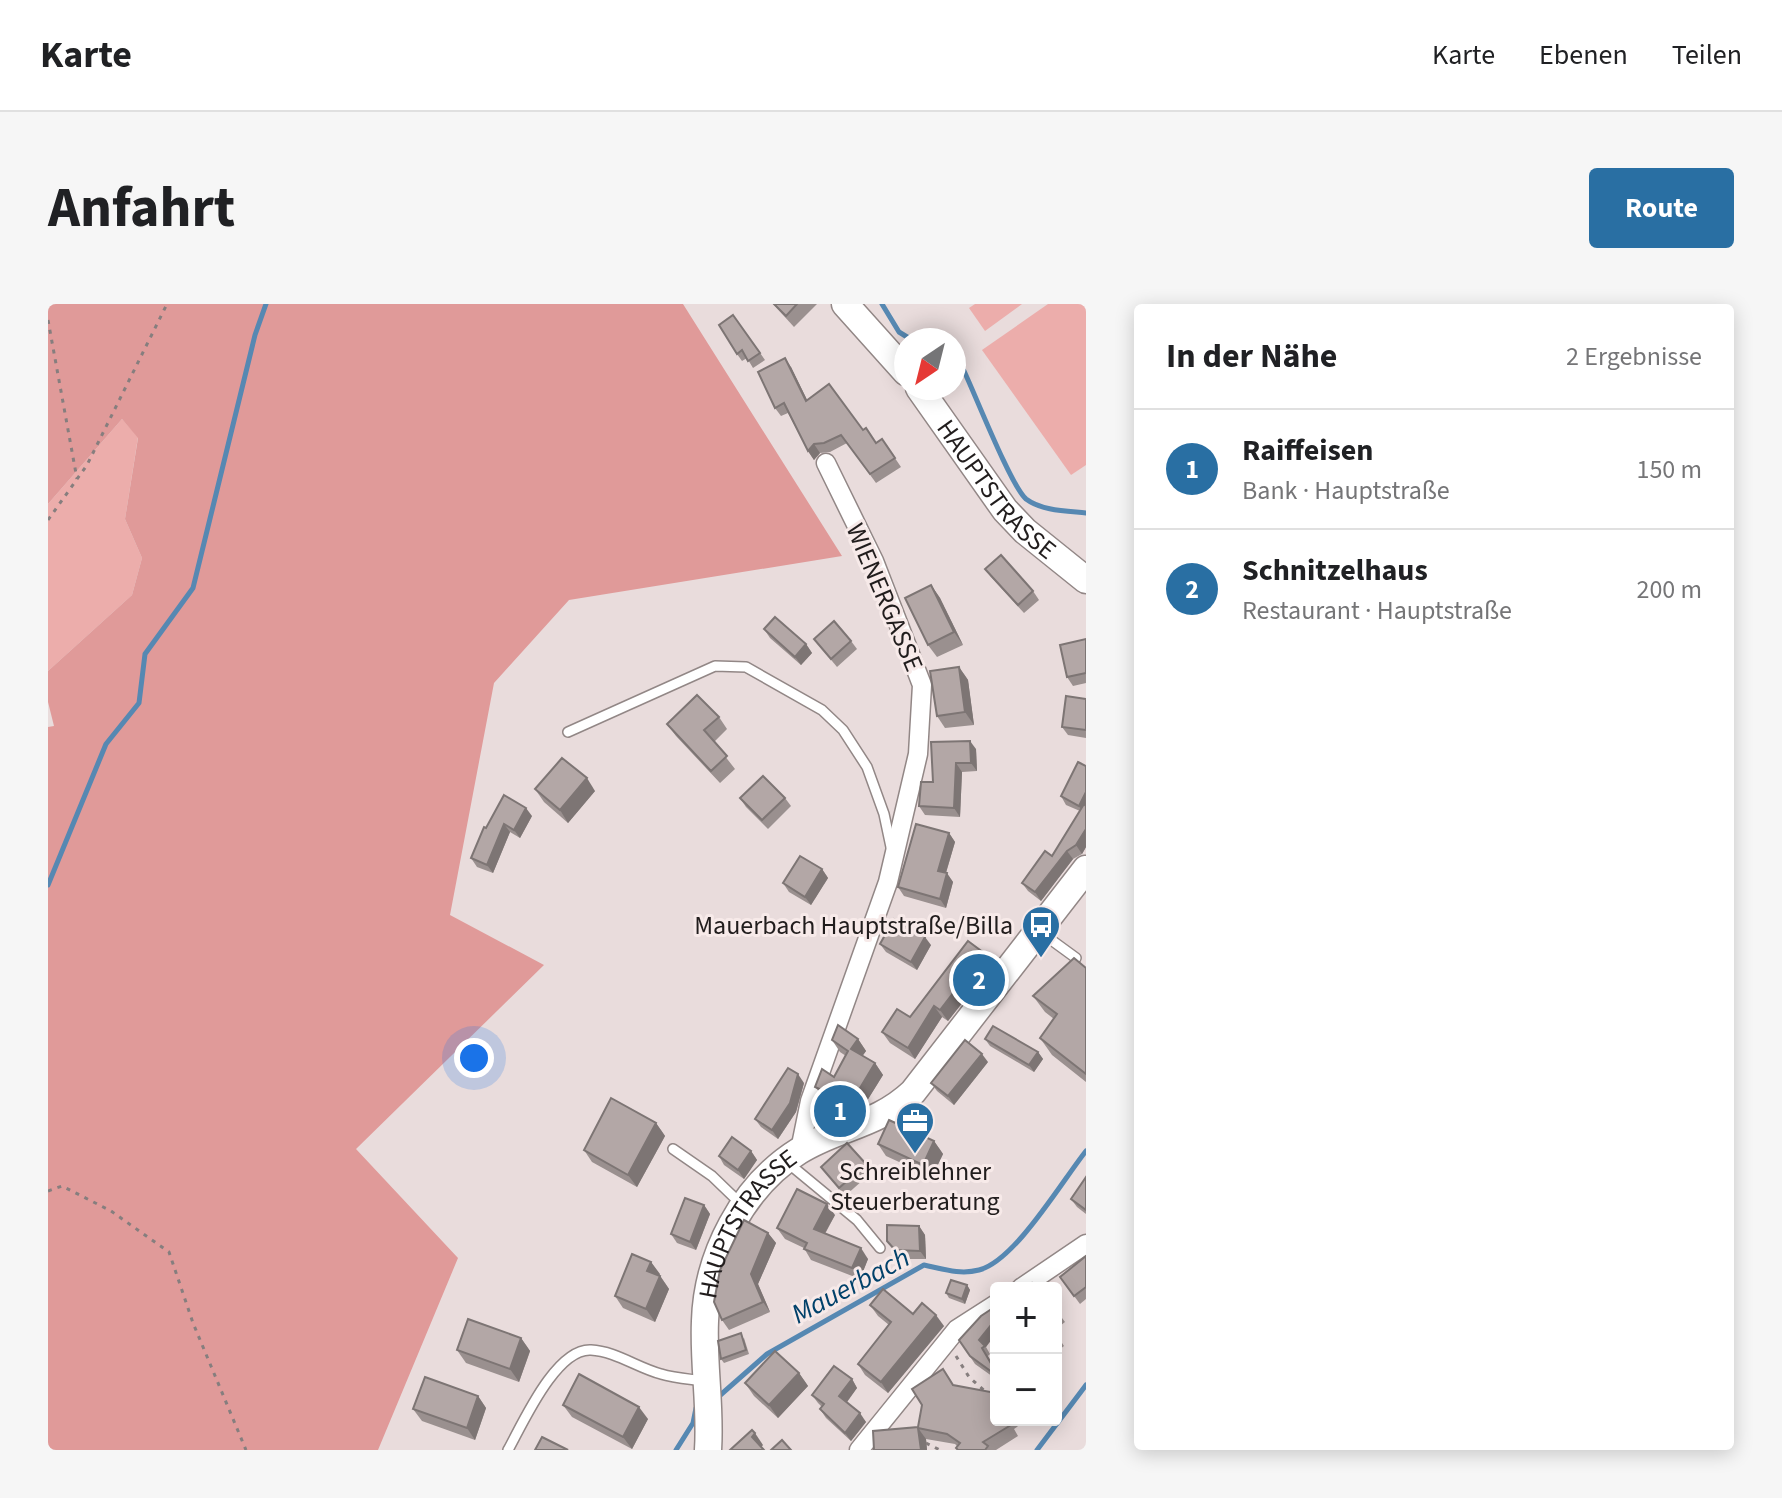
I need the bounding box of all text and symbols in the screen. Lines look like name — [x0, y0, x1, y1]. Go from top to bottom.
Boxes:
text: Karte — [40, 28, 132, 82]
text: Karte — [1432, 35, 1495, 75]
text: Ebenen — [1539, 35, 1628, 75]
text: Teilen — [1672, 35, 1742, 75]
button: Route — [1589, 168, 1734, 248]
text: Anfahrt — [48, 169, 235, 248]
north arrow — [894, 328, 966, 400]
text: In der Nähe — [1166, 332, 1337, 381]
text: 2 Ergebnisse — [1566, 338, 1702, 375]
street label: HAUPTSTRASSE — [928, 412, 1064, 568]
text: Raiffeisen — [1242, 429, 1373, 472]
text: 1 — [1185, 451, 1199, 488]
text: 150 m — [1636, 451, 1702, 488]
text: Bank · Hauptstraße — [1242, 472, 1450, 509]
street label: WIENERGASSE — [837, 517, 932, 677]
text: Schnitzelhaus — [1242, 549, 1428, 592]
text: 2 — [1185, 571, 1199, 608]
text: 200 m — [1636, 571, 1702, 608]
text: Restaurant · Hauptstraße — [1242, 592, 1512, 629]
bus stop icon: Mauerbach Hauptstraße/Billa — [1020, 904, 1062, 959]
place label: Mauerbach Hauptstraße/Billa — [694, 907, 1013, 944]
pin: 2 — [953, 950, 1005, 1010]
your location — [454, 1038, 494, 1078]
pin: 1 — [814, 1081, 866, 1141]
office icon: Schreiblehner Steuerberatung — [894, 1100, 936, 1155]
street label: HAUPTSTRASSE — [689, 1140, 804, 1302]
place label: Schreiblehner Steuerberatung — [830, 1153, 1000, 1220]
water label: Mauerbach — [784, 1238, 917, 1334]
map controls — [990, 1282, 1062, 1426]
button: + — [990, 1282, 1062, 1354]
button: − — [990, 1354, 1062, 1426]

